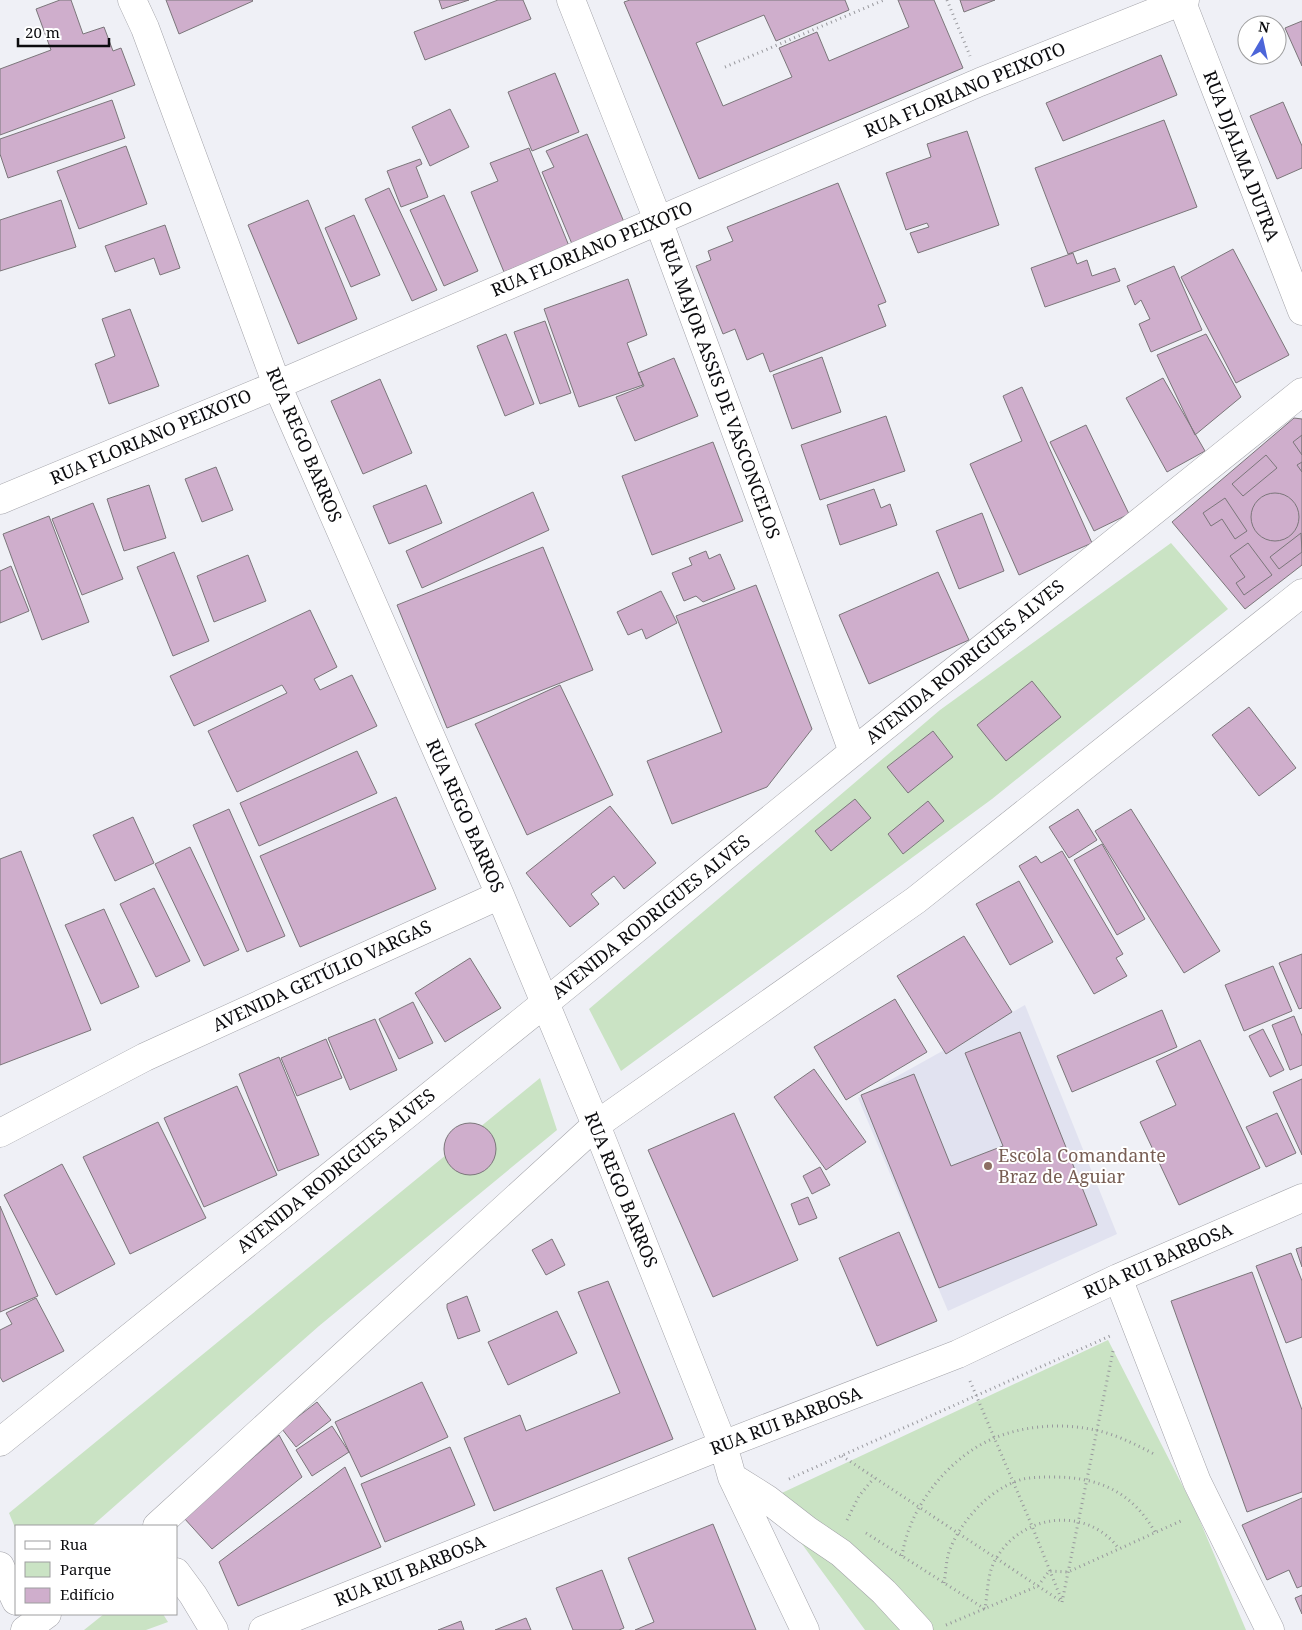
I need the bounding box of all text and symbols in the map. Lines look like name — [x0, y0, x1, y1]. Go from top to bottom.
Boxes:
scale bar — [18, 15, 109, 47]
north arrow — [1237, 15, 1287, 65]
text: N — [1257, 16, 1271, 37]
text: 20 m — [25, 22, 60, 42]
street label: RUA FLORIANO PEIXOTO — [860, 36, 1069, 142]
street label: RUA DJALMA DUTRA — [1198, 67, 1286, 245]
street label: RUA FLORIANO PEIXOTO — [487, 195, 696, 301]
street label: RUA MAJOR ASSIS DE VASCONCELOS — [655, 235, 787, 542]
street label: RUA REGO BARROS — [261, 364, 348, 526]
street label: RUA FLORIANO PEIXOTO — [46, 383, 255, 489]
street label: AVENIDA RODRIGUES ALVES — [860, 574, 1069, 749]
street label: RUA REGO BARROS — [421, 735, 511, 896]
street label: AVENIDA RODRIGUES ALVES — [546, 829, 755, 1004]
street label: AVENIDA GETÚLIO VARGAS — [208, 914, 435, 1036]
street label: AVENIDA RODRIGUES ALVES — [231, 1083, 440, 1258]
street label: RUA REGO BARROS — [580, 1108, 664, 1271]
place label: Escola Comandante Braz de Aguiar — [998, 1143, 1166, 1188]
marker: Escola Comandante Braz de Aguiar — [982, 1160, 994, 1172]
street label: RUA RUI BARBOSA — [1079, 1216, 1236, 1304]
street label: RUA RUI BARBOSA — [706, 1380, 865, 1460]
legend — [15, 1525, 178, 1615]
street label: RUA RUI BARBOSA — [331, 1529, 489, 1611]
text: Rua — [60, 1534, 88, 1554]
text: Parque — [60, 1559, 111, 1579]
text: Edifício — [60, 1584, 115, 1604]

